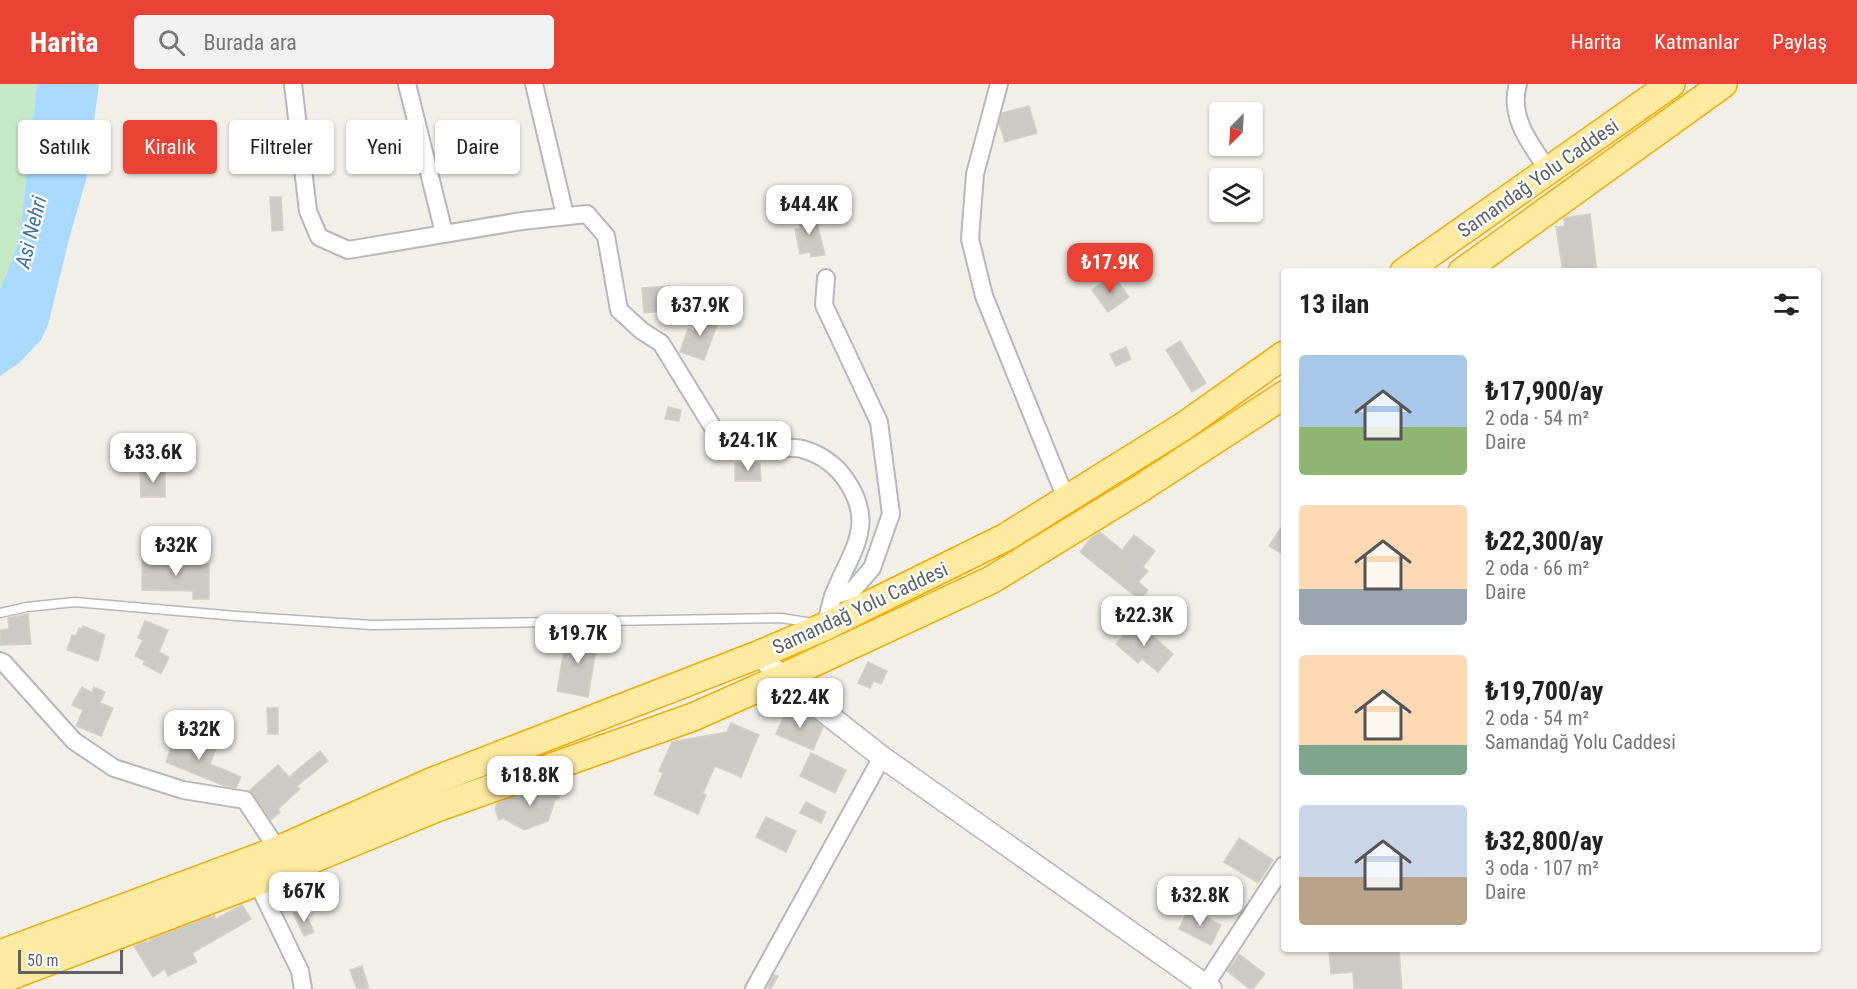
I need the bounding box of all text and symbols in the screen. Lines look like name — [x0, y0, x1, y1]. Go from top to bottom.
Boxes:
search box — [134, 15, 554, 69]
text: Harita — [30, 26, 98, 59]
icon: search — [155, 26, 188, 59]
text: Burada ara — [203, 30, 297, 55]
text: Harita — [1571, 30, 1621, 54]
text: Katmanlar — [1654, 30, 1739, 54]
text: Paylaş — [1772, 30, 1827, 54]
north arrow — [1209, 102, 1263, 156]
map controls — [1209, 102, 1263, 222]
street label: Samandağ Yolu Caddesi — [1453, 113, 1623, 243]
chip: Satılık — [18, 120, 111, 174]
chip: Kiralık — [123, 120, 217, 174]
chip: Filtreler — [229, 120, 334, 174]
chip: Yeni — [346, 120, 423, 174]
chip: Daire — [435, 120, 520, 174]
button: layers — [1209, 168, 1263, 222]
pin: ₺44.4K — [760, 185, 858, 236]
text: ₺44.4K — [780, 192, 838, 216]
water label: Asi Nehri — [10, 193, 52, 271]
pin: ₺17.9K — [1061, 243, 1159, 294]
text: ₺17.9K — [1081, 250, 1139, 274]
pin: ₺37.9K — [651, 286, 749, 337]
icon: filters — [1770, 288, 1803, 321]
text: 13 ilan — [1299, 289, 1369, 319]
text: ₺37.9K — [671, 293, 729, 317]
text: ₺17,900/ay — [1485, 376, 1603, 406]
icon: home — [1347, 379, 1419, 451]
text: 2 oda · 54 m² — [1485, 406, 1589, 430]
pin: ₺24.1K — [699, 421, 797, 472]
text: ₺24.1K — [719, 428, 777, 452]
text: Daire — [1485, 430, 1526, 454]
pin: ₺33.6K — [104, 433, 202, 484]
text: ₺33.6K — [124, 440, 182, 464]
pin: ₺32K — [140, 526, 212, 577]
text: ₺22,300/ay — [1485, 526, 1603, 556]
icon: home — [1347, 529, 1419, 601]
text: ₺32K — [155, 533, 197, 557]
text: 2 oda · 66 m² — [1485, 556, 1589, 580]
street label: Samandağ Yolu Caddesi — [768, 557, 952, 659]
text: Daire — [1485, 580, 1526, 604]
pin: ₺22.3K — [1095, 596, 1193, 647]
text: ₺22.3K — [1115, 603, 1173, 627]
pin: ₺19.7K — [529, 614, 627, 665]
text: ₺19.7K — [549, 621, 607, 645]
text: ₺19,700/ay — [1485, 676, 1603, 706]
pin: ₺22.4K — [751, 678, 849, 729]
icon: home — [1347, 679, 1419, 751]
text: ₺22.4K — [771, 685, 829, 709]
text: 2 oda · 54 m² — [1485, 706, 1589, 730]
pin: ₺32K — [163, 710, 235, 761]
text: ₺32K — [178, 717, 220, 741]
text: Samandağ Yolu Caddesi — [1485, 730, 1676, 754]
pin: ₺18.8K — [481, 756, 579, 807]
text: ₺18.8K — [501, 763, 559, 787]
text: ₺32,800/ay — [1485, 826, 1603, 856]
icon: home — [1347, 829, 1419, 901]
text: 3 oda · 107 m² — [1485, 856, 1599, 880]
pin: ₺67K — [268, 872, 340, 923]
pin: ₺32.8K — [1151, 876, 1249, 927]
text: ₺67K — [283, 879, 325, 903]
text: Daire — [1485, 880, 1526, 904]
text: ₺32.8K — [1171, 883, 1229, 907]
scale bar — [18, 947, 123, 974]
text: 50 m — [27, 951, 59, 970]

